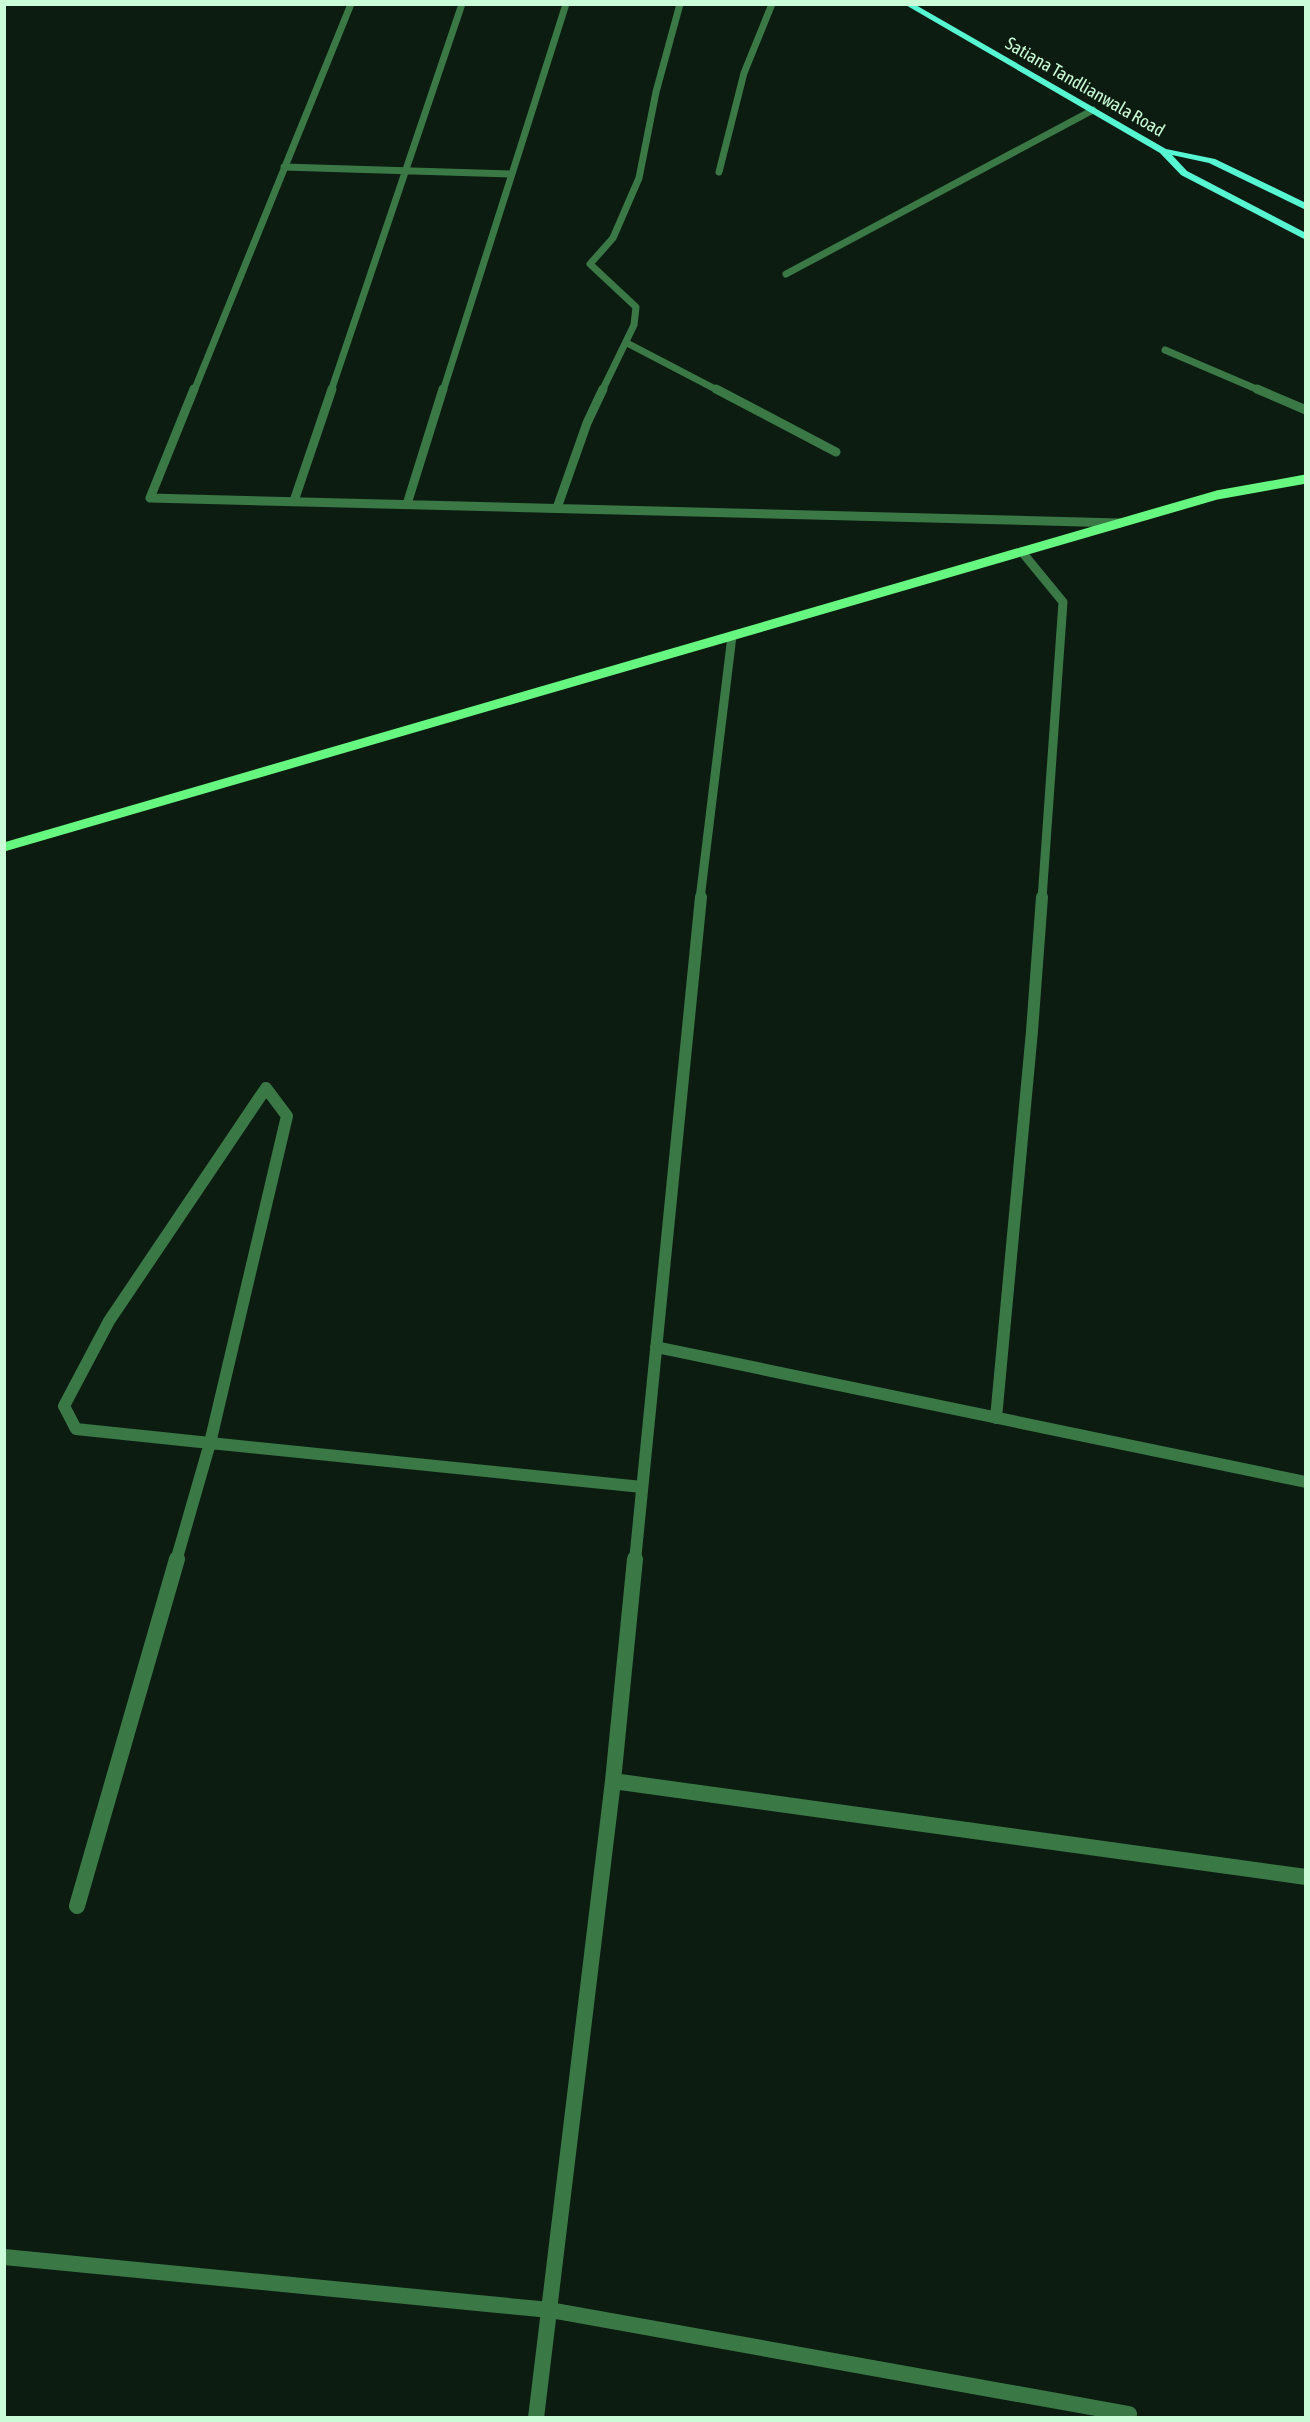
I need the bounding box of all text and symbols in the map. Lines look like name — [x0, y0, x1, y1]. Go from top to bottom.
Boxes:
street label: Satiana Tandlianwala Road — [1002, 32, 1169, 141]

